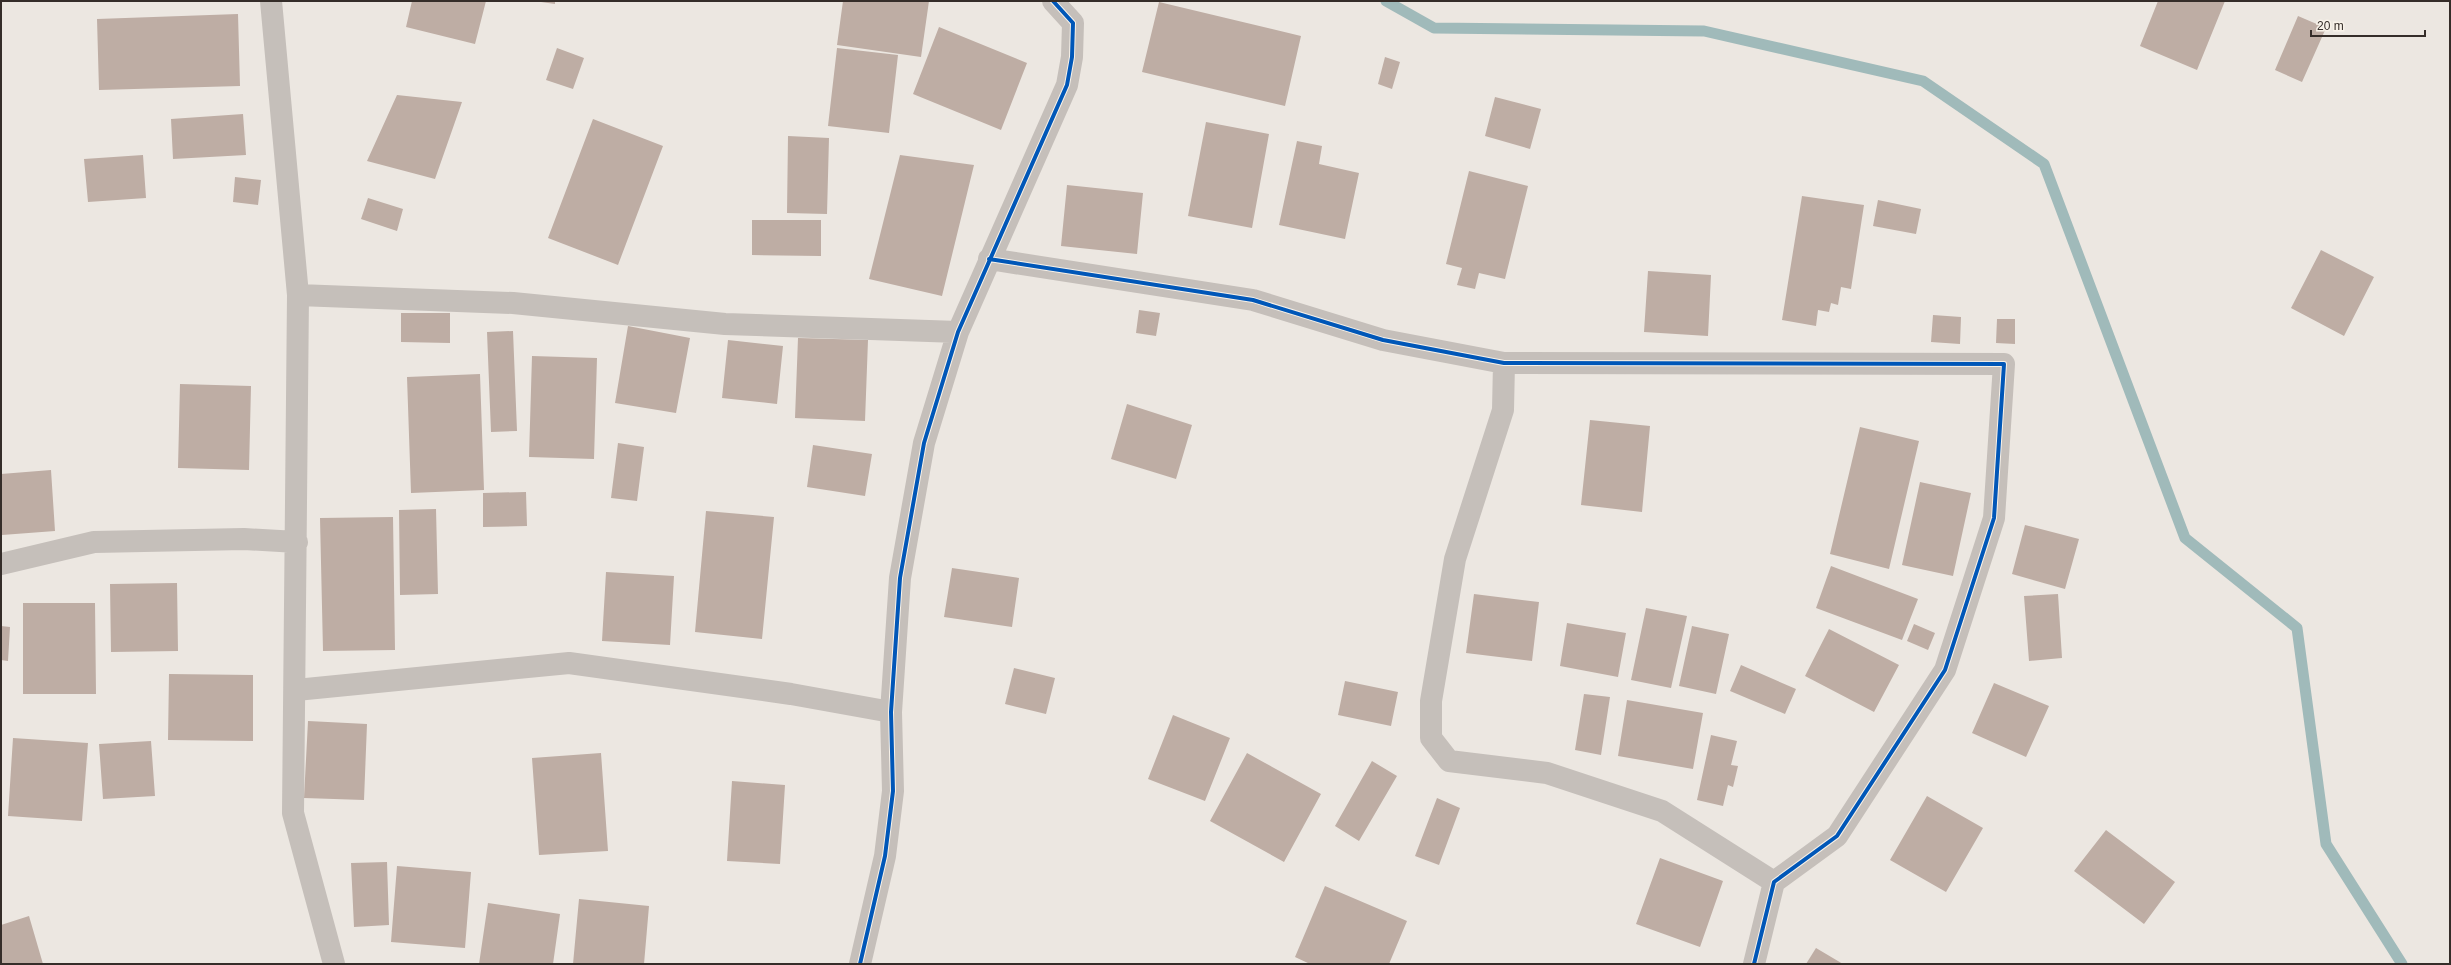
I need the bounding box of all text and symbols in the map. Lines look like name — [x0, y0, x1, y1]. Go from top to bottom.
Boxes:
scale bar — [2311, 12, 2425, 38]
text: 20 m — [2317, 19, 2344, 33]

